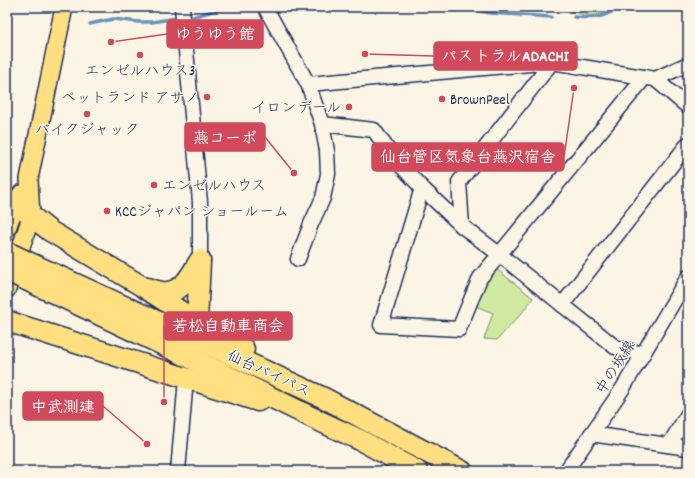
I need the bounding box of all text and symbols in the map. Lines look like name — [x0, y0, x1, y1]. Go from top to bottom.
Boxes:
callout: ゆうゆう館 — [167, 20, 263, 48]
text: ゆうゆう館 — [175, 24, 255, 47]
callout: パストラルADACHI — [434, 42, 577, 70]
text: パストラルADACHI — [441, 46, 570, 69]
marker: エンゼルハウス3 — [135, 50, 145, 60]
place label: エンゼルハウス3 — [85, 61, 195, 83]
place label: ペットランド アサノ — [61, 88, 199, 110]
place label: BrownPeel — [450, 90, 510, 112]
marker: ペットランド アサノ — [202, 92, 212, 102]
marker: BrownPeel — [437, 94, 447, 104]
place label: イロンデール — [251, 98, 341, 120]
marker: イロンデール — [344, 102, 354, 112]
marker: バイクジャック — [82, 109, 92, 119]
place label: バイクジャック — [35, 120, 139, 142]
callout: 燕コーポ — [185, 123, 265, 151]
text: 燕コーポ — [193, 128, 257, 151]
callout: 仙台管区気象台燕沢宿舎 — [372, 143, 564, 171]
text: 仙台管区気象台燕沢宿舎 — [380, 147, 556, 170]
place label: エンゼルハウス — [162, 176, 266, 198]
marker: エンゼルハウス — [149, 180, 159, 190]
place label: KCCジャパン ショールーム — [115, 202, 289, 224]
marker: KCCジャパン ショールーム — [102, 206, 112, 216]
callout: 若松自動車商会 — [164, 312, 292, 340]
text: 若松自動車商会 — [172, 316, 284, 339]
street label: 中の坂線 — [591, 337, 642, 399]
street label: 仙台バイパス — [223, 346, 313, 404]
callout: 中武測建 — [23, 392, 103, 420]
text: 中武測建 — [31, 397, 95, 420]

